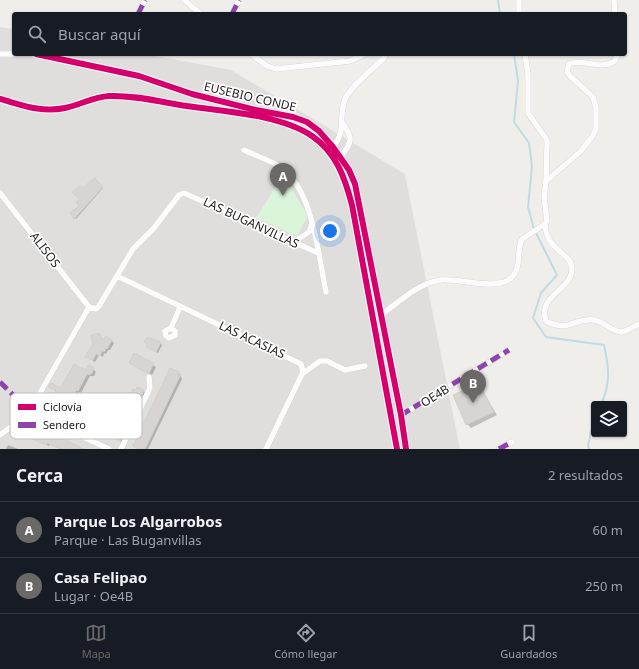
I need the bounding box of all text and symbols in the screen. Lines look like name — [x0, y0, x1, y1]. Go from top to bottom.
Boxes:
search box — [12, 12, 627, 56]
icon: search — [26, 23, 48, 45]
text: Buscar aquí — [58, 24, 141, 44]
street label: EUSEBIO CONDE — [202, 78, 298, 115]
pin: A — [270, 163, 296, 196]
street label: LAS BUGANVILLAS — [201, 193, 302, 252]
your location — [320, 221, 340, 241]
street label: ALISOS — [26, 228, 65, 271]
street label: LAS ACASIAS — [216, 317, 288, 362]
pin: B — [460, 370, 486, 403]
street label: OE4B — [417, 380, 452, 411]
legend — [10, 393, 142, 439]
text: Ciclovía — [43, 399, 82, 414]
map controls — [591, 401, 627, 437]
button: layers — [591, 401, 627, 437]
text: Sendero — [43, 417, 86, 432]
text: Cerca — [16, 464, 63, 487]
text: 2 resultados — [548, 466, 623, 484]
text: Parque Los Algarrobos — [54, 511, 222, 531]
text: A — [25, 521, 34, 539]
text: 60 m — [593, 521, 623, 539]
text: Parque · Las Buganvillas — [54, 531, 202, 549]
text: Casa Felipao — [54, 567, 147, 587]
text: B — [25, 577, 33, 595]
text: 250 m — [585, 577, 623, 595]
text: Lugar · Oe4B — [54, 587, 133, 605]
tab: Mapa — [82, 622, 111, 661]
tab: Cómo llegar — [274, 622, 337, 661]
tab: Guardados — [500, 622, 557, 661]

